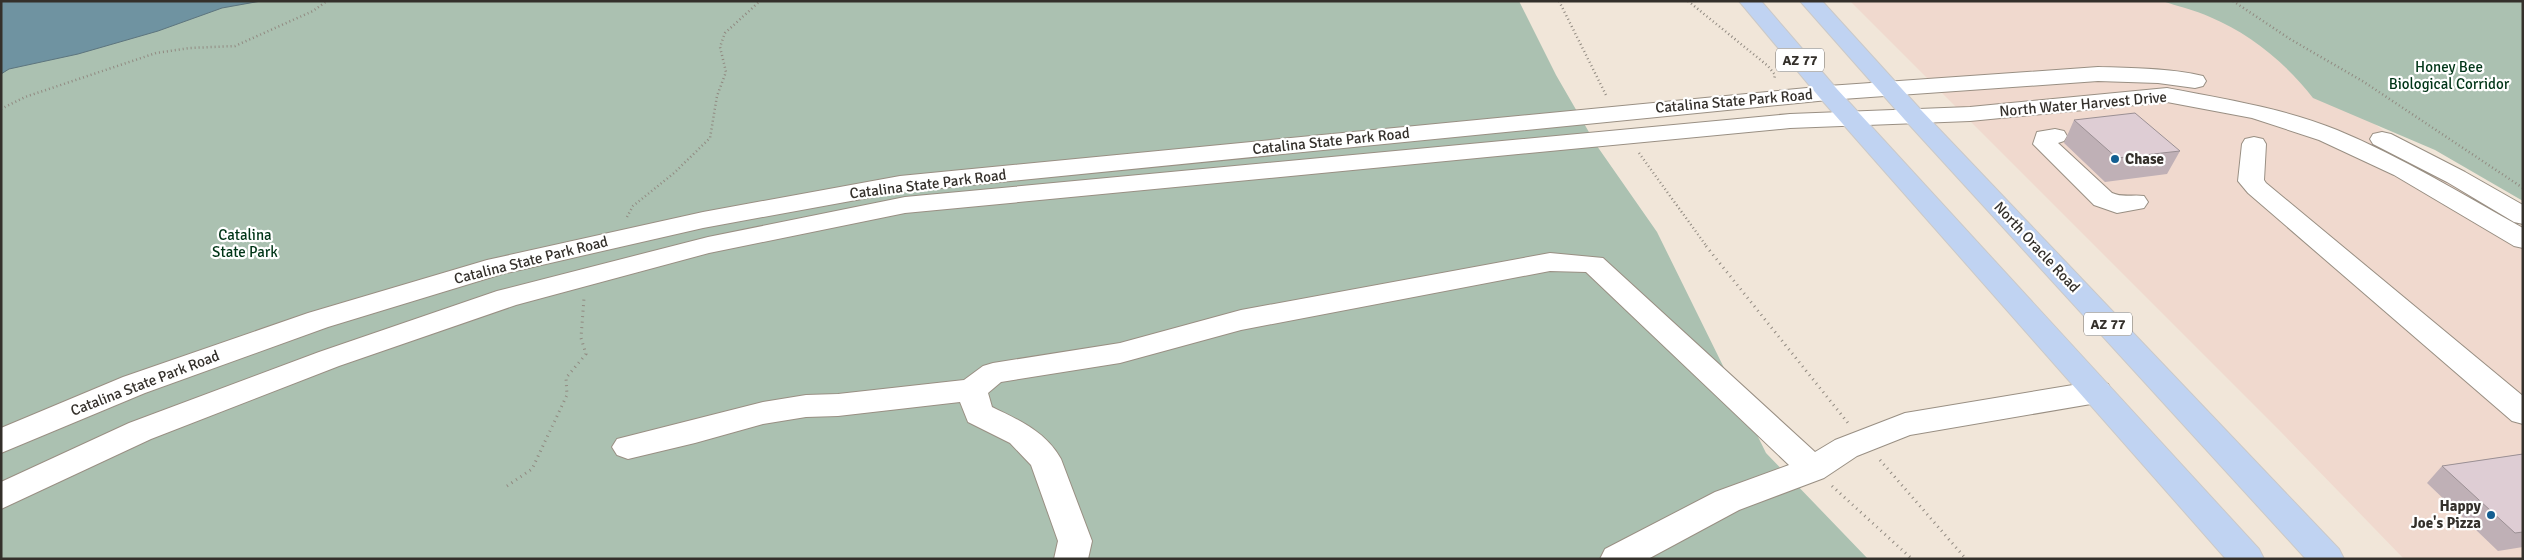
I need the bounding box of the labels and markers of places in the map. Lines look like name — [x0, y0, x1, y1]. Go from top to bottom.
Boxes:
place label: Chase — [2125, 150, 2164, 168]
marker: Chase — [2109, 153, 2121, 165]
place label: Happy Joe's Pizza — [2411, 497, 2482, 532]
marker: Happy Joe's Pizza — [2485, 509, 2497, 521]

